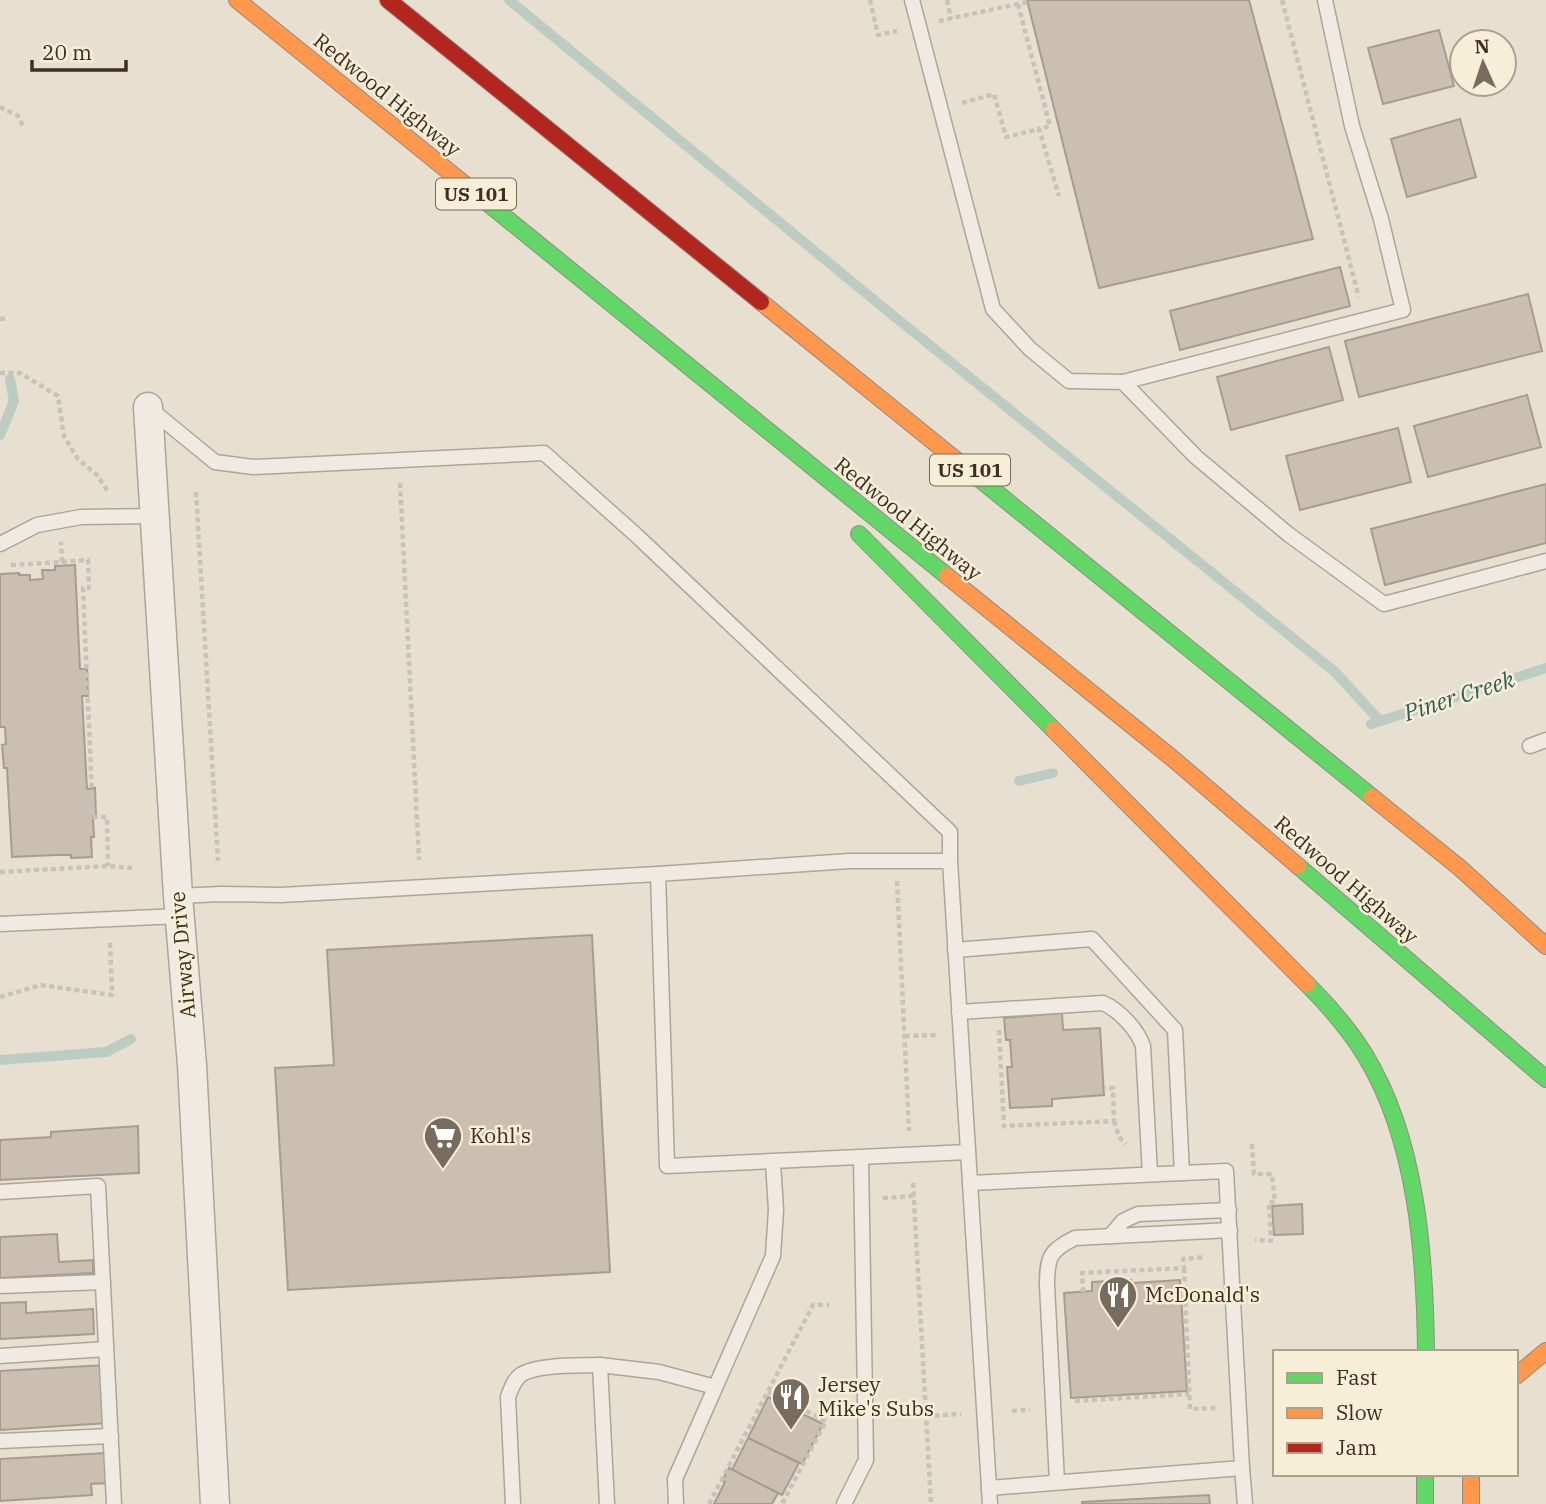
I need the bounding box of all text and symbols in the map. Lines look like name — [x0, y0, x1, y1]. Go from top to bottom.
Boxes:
street label: Redwood Highway — [308, 26, 468, 163]
scale bar — [32, 28, 126, 72]
north arrow — [1448, 28, 1518, 98]
text: N — [1474, 34, 1490, 58]
text: 20 m — [42, 38, 92, 66]
road number: US 101 — [436, 178, 516, 210]
street label: Redwood Highway — [829, 450, 989, 587]
road number: US 101 — [930, 454, 1010, 485]
water label: Piner Creek — [1399, 663, 1519, 727]
street label: Redwood Highway — [1269, 809, 1425, 950]
street label: Airway Drive — [163, 890, 202, 1020]
supermarket icon: Kohl's — [422, 1115, 464, 1170]
place label: Kohl's — [470, 1121, 531, 1149]
restaurant icon: McDonald's — [1097, 1274, 1139, 1329]
place label: McDonald's — [1145, 1280, 1260, 1308]
legend — [1273, 1350, 1518, 1476]
text: Fast — [1336, 1363, 1377, 1391]
place label: Jersey Mike's Subs — [818, 1370, 934, 1422]
restaurant icon: Jersey Mike's Subs — [770, 1376, 812, 1431]
text: Slow — [1336, 1398, 1383, 1426]
text: Jam — [1336, 1433, 1377, 1461]

